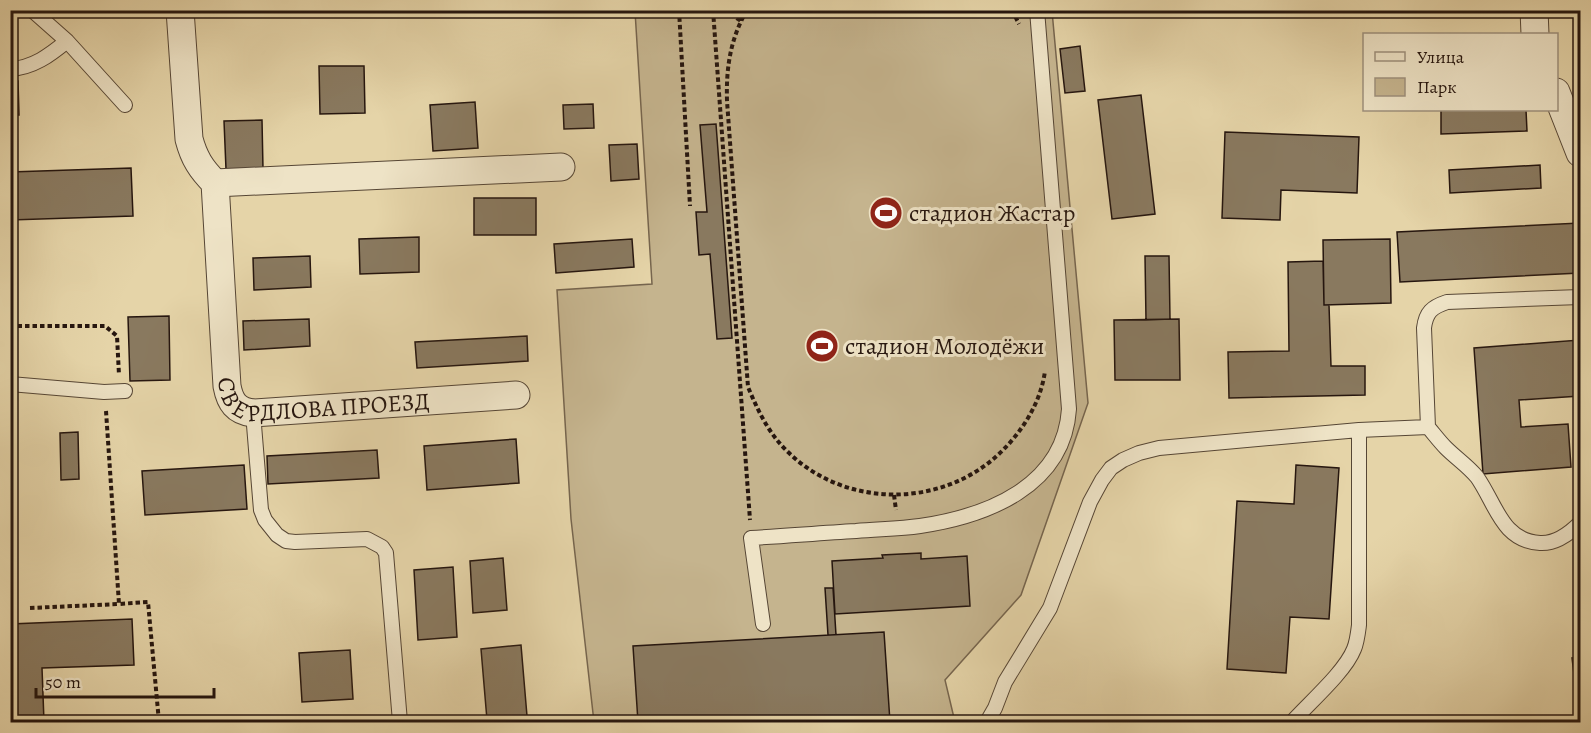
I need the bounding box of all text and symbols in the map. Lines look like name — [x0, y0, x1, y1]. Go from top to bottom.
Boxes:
legend — [1363, 33, 1558, 111]
text: Улица — [1417, 45, 1465, 69]
text: Парк — [1417, 75, 1457, 99]
sports icon: стадион Жастар — [868, 195, 904, 231]
place label: стадион Жастар — [909, 197, 1075, 229]
sports icon: стадион Молодёжи — [804, 328, 840, 364]
place label: стадион Молодёжи — [845, 330, 1044, 362]
street label: СВЕРДЛОВА ПРОЕЗД — [211, 376, 431, 429]
scale bar — [36, 661, 214, 699]
text: 50 m — [45, 670, 81, 694]

